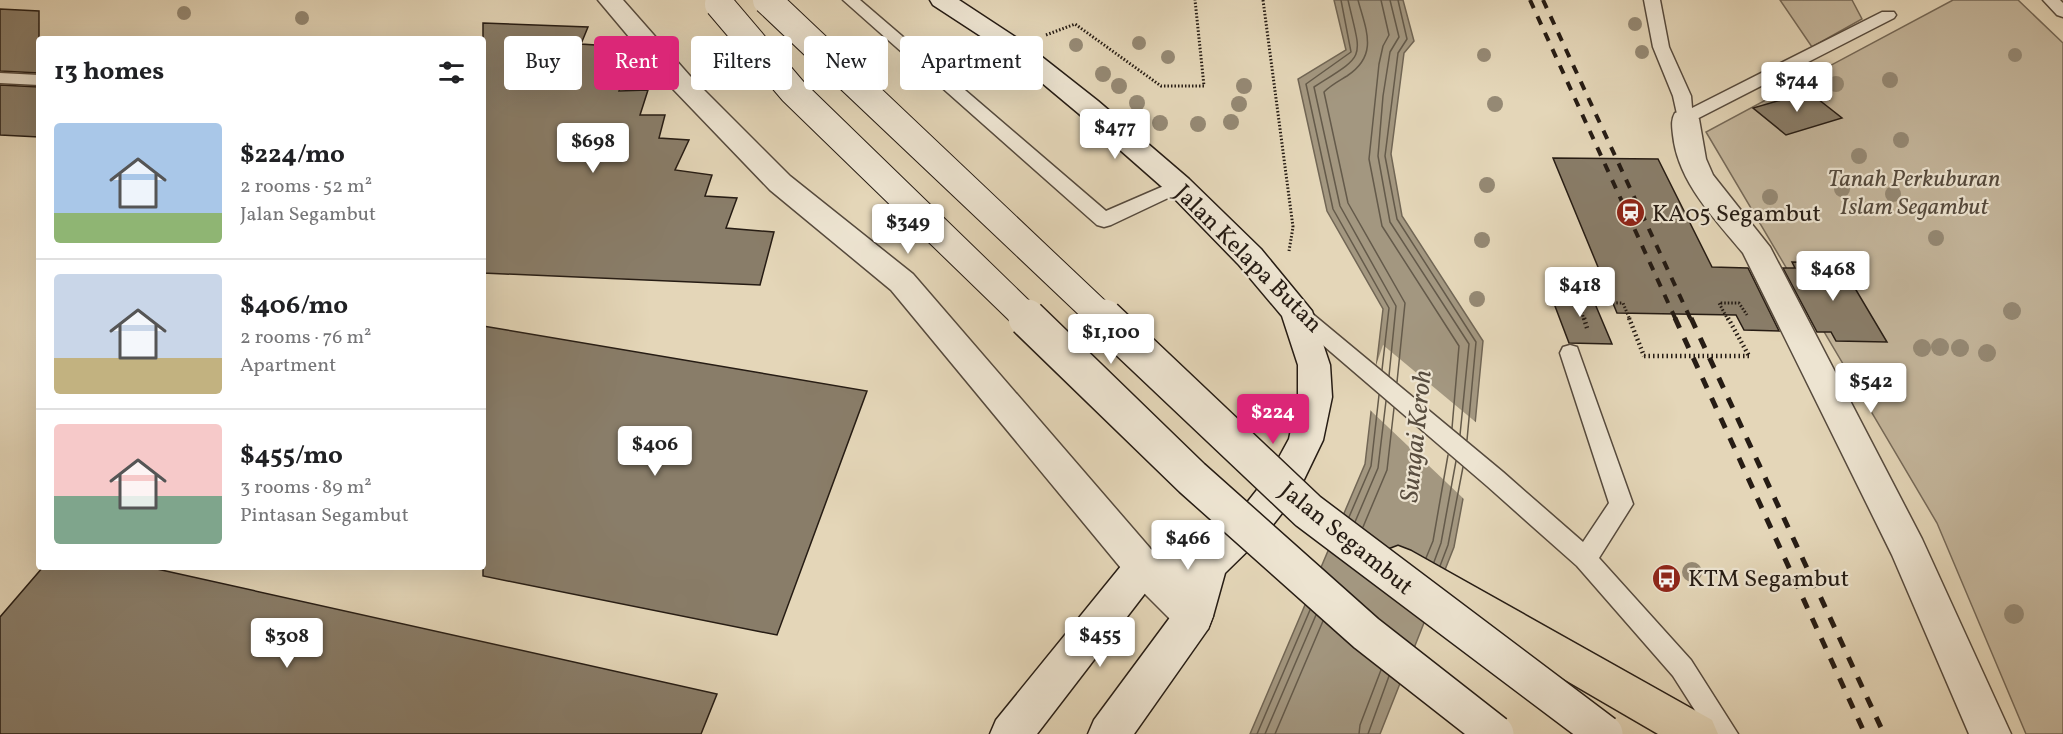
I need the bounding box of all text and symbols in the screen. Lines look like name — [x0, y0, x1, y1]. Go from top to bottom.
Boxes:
chip: Buy — [504, 36, 582, 90]
chip: Rent — [594, 36, 679, 90]
chip: Filters — [691, 36, 792, 90]
chip: New — [804, 36, 888, 90]
chip: Apartment — [900, 36, 1043, 90]
text: 13 homes — [54, 54, 164, 90]
icon: filters — [435, 56, 468, 89]
pin: $744 — [1761, 62, 1833, 113]
text: $744 — [1775, 67, 1819, 95]
pin: $477 — [1079, 109, 1151, 160]
text: $477 — [1094, 114, 1136, 142]
pin: $698 — [557, 123, 629, 174]
text: $698 — [571, 128, 615, 156]
text: $224/mo — [240, 137, 345, 173]
icon: home — [102, 147, 174, 219]
park label: Tanah Perkuburan Islam Segambut — [1828, 163, 2000, 225]
text: 2 rooms · 52 m² — [240, 173, 372, 201]
street label: Jalan Kelapa Butan — [1166, 178, 1329, 341]
station icon: KA05 Segambut — [1615, 197, 1647, 229]
place label: KA05 Segambut — [1652, 198, 1821, 232]
text: Jalan Segambut — [240, 201, 376, 229]
pin: $349 — [872, 204, 944, 255]
text: $349 — [886, 209, 930, 237]
pin: $468 — [1797, 251, 1869, 302]
text: $468 — [1810, 256, 1856, 284]
pin: $418 — [1544, 267, 1616, 318]
text: $418 — [1559, 272, 1601, 300]
text: $406/mo — [240, 288, 348, 324]
icon: home — [102, 298, 174, 370]
pin: $1,100 — [1062, 314, 1160, 365]
text: $1,100 — [1082, 319, 1140, 347]
text: 2 rooms · 76 m² — [240, 324, 372, 352]
text: Apartment — [240, 352, 336, 380]
pin: $542 — [1835, 363, 1907, 414]
water label: Sungai Keroh — [1392, 368, 1442, 504]
text: $542 — [1849, 368, 1893, 396]
pin: $224 — [1237, 394, 1309, 445]
text: $224 — [1251, 399, 1295, 427]
pin: $406 — [619, 426, 691, 477]
text: $406 — [632, 431, 678, 459]
text: $455/mo — [240, 438, 343, 474]
icon: home — [102, 448, 174, 520]
text: 3 rooms · 89 m² — [240, 474, 372, 502]
street label: Jalan Segambut — [1272, 475, 1420, 604]
text: Pintasan Segambut — [240, 502, 409, 530]
pin: $466 — [1152, 520, 1224, 571]
text: $466 — [1165, 525, 1211, 553]
bus stop icon: KTM Segambut — [1651, 562, 1683, 594]
place label: KTM Segambut — [1688, 563, 1849, 597]
pin: $455 — [1064, 617, 1136, 668]
pin: $308 — [251, 618, 323, 669]
text: $455 — [1079, 622, 1121, 650]
text: $308 — [265, 623, 309, 651]

